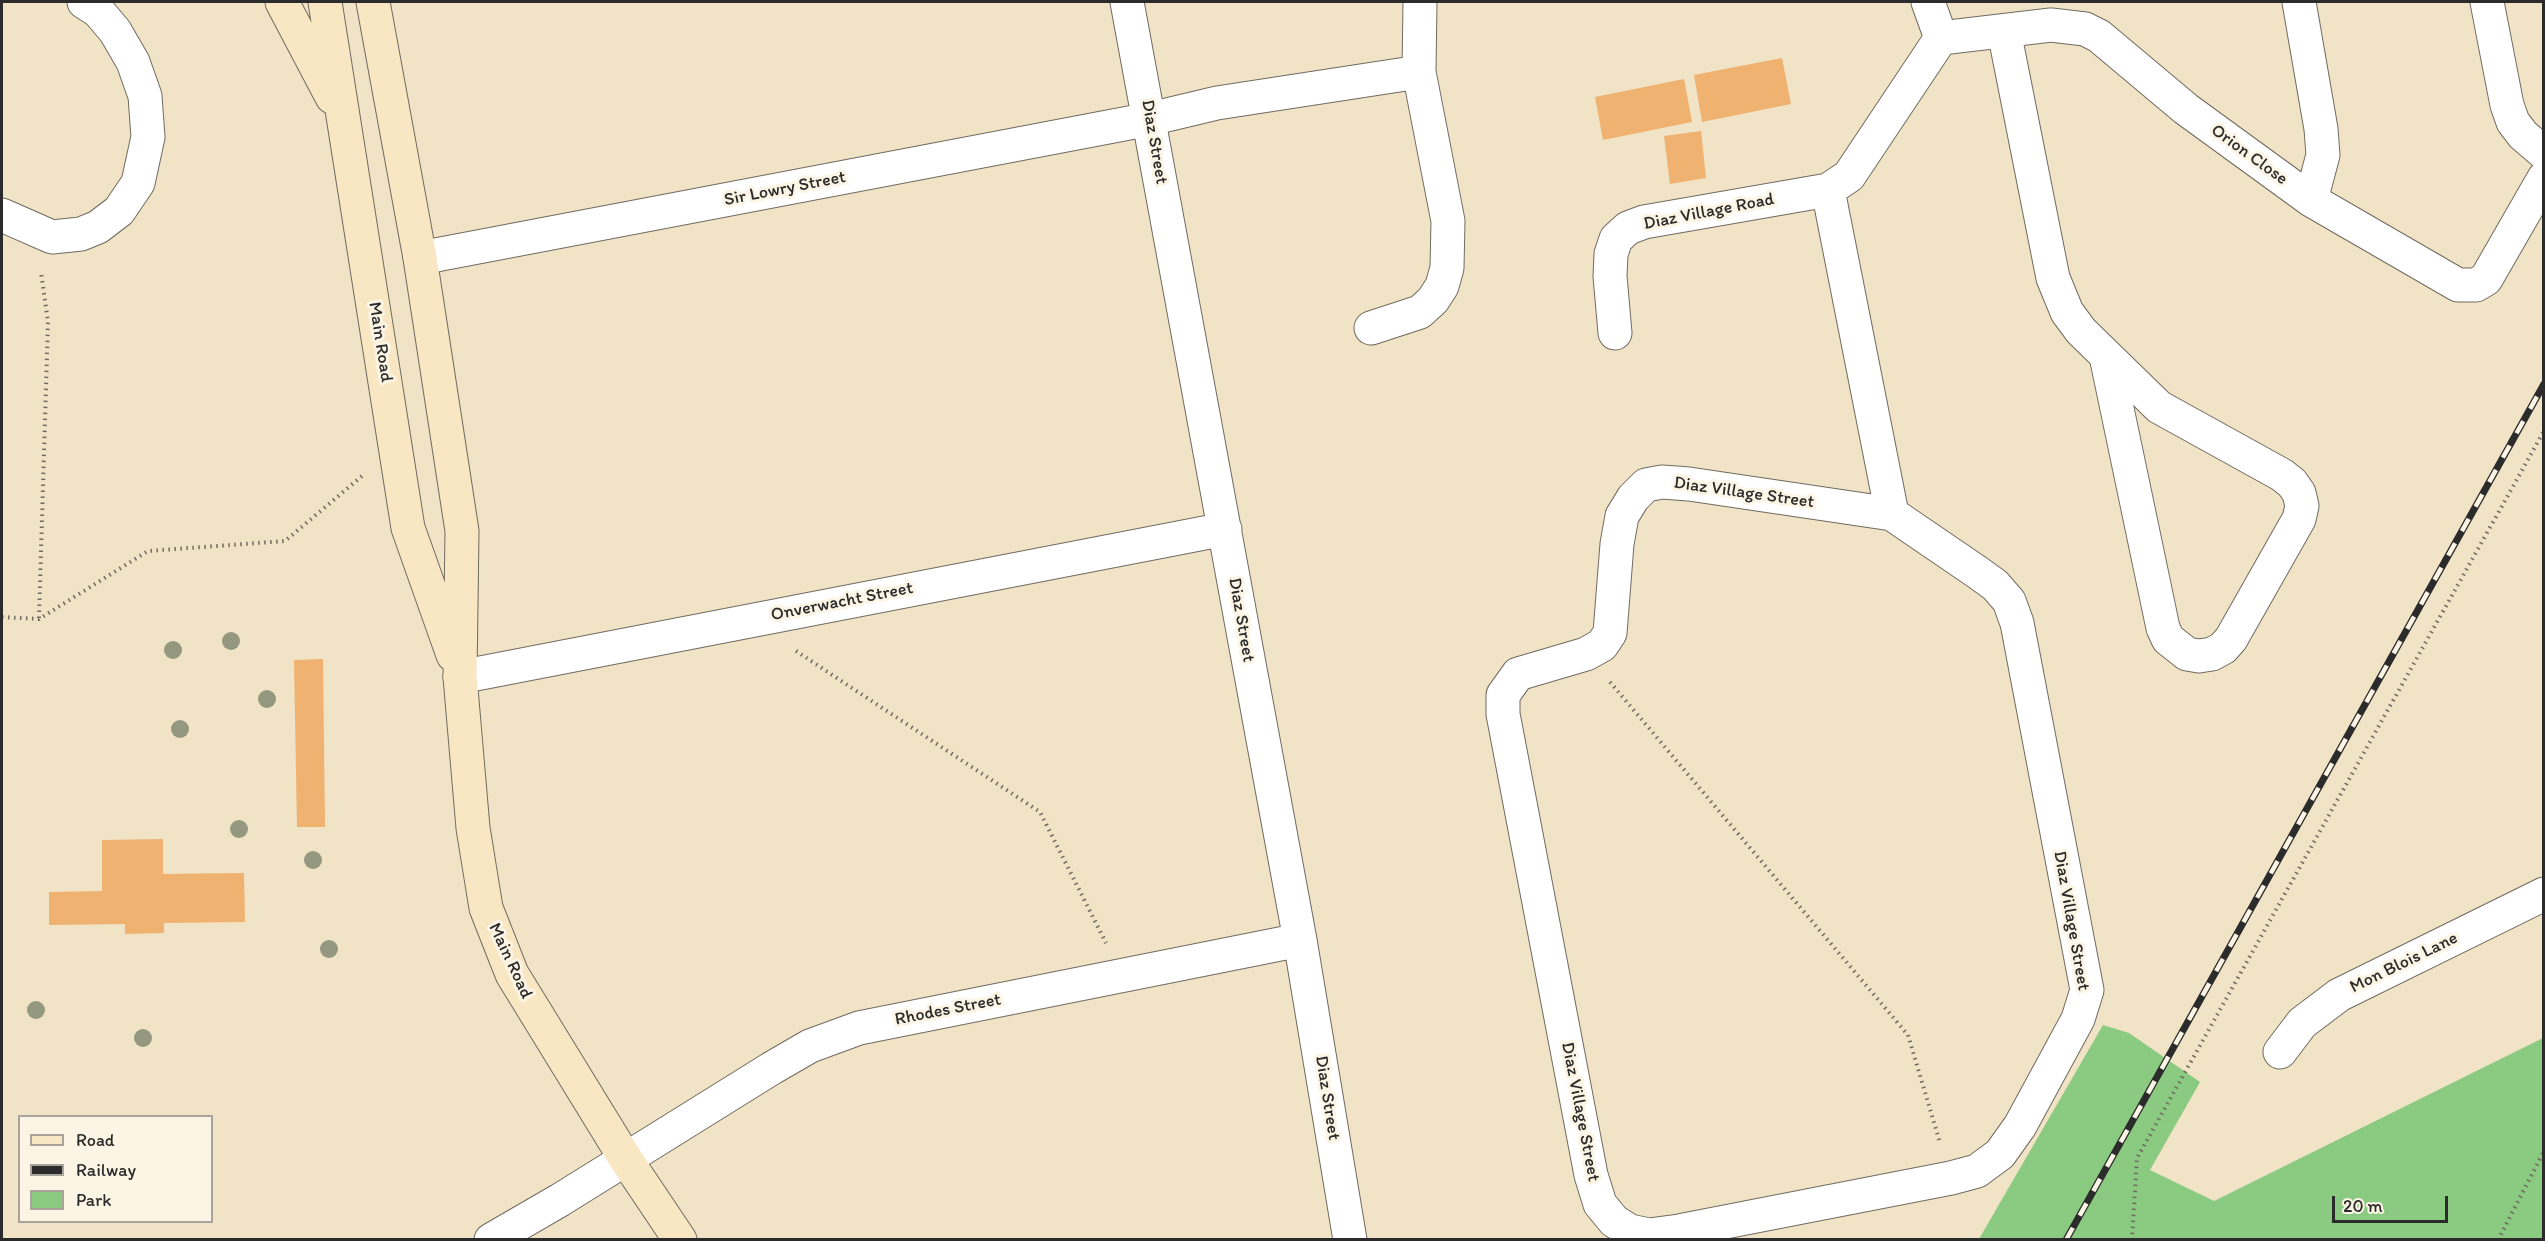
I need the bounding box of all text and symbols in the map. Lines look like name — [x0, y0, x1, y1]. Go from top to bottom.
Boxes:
street label: Diaz Street — [1136, 98, 1172, 186]
street label: Orion Close — [2206, 120, 2292, 190]
street label: Sir Lowry Street — [722, 167, 848, 211]
street label: Diaz Village Road — [1642, 189, 1776, 235]
street label: Main Road — [363, 300, 397, 384]
street label: Diaz Village Street — [1672, 472, 1816, 514]
street label: Diaz Street — [1223, 576, 1259, 664]
street label: Onverwacht Street — [769, 578, 915, 626]
street label: Diaz Village Street — [2048, 849, 2094, 993]
street label: Main Road — [483, 920, 537, 1002]
street label: Mon Blois Lane — [2347, 928, 2461, 998]
street label: Rhodes Street — [893, 989, 1003, 1031]
street label: Diaz Village Street — [1556, 1040, 1604, 1184]
street label: Diaz Street — [1310, 1054, 1344, 1142]
legend — [18, 1115, 213, 1223]
text: Road — [76, 1129, 115, 1151]
text: Railway — [76, 1159, 136, 1181]
scale bar — [2335, 1184, 2450, 1222]
text: Park — [76, 1189, 111, 1211]
text: 20 m — [2343, 1195, 2383, 1217]

